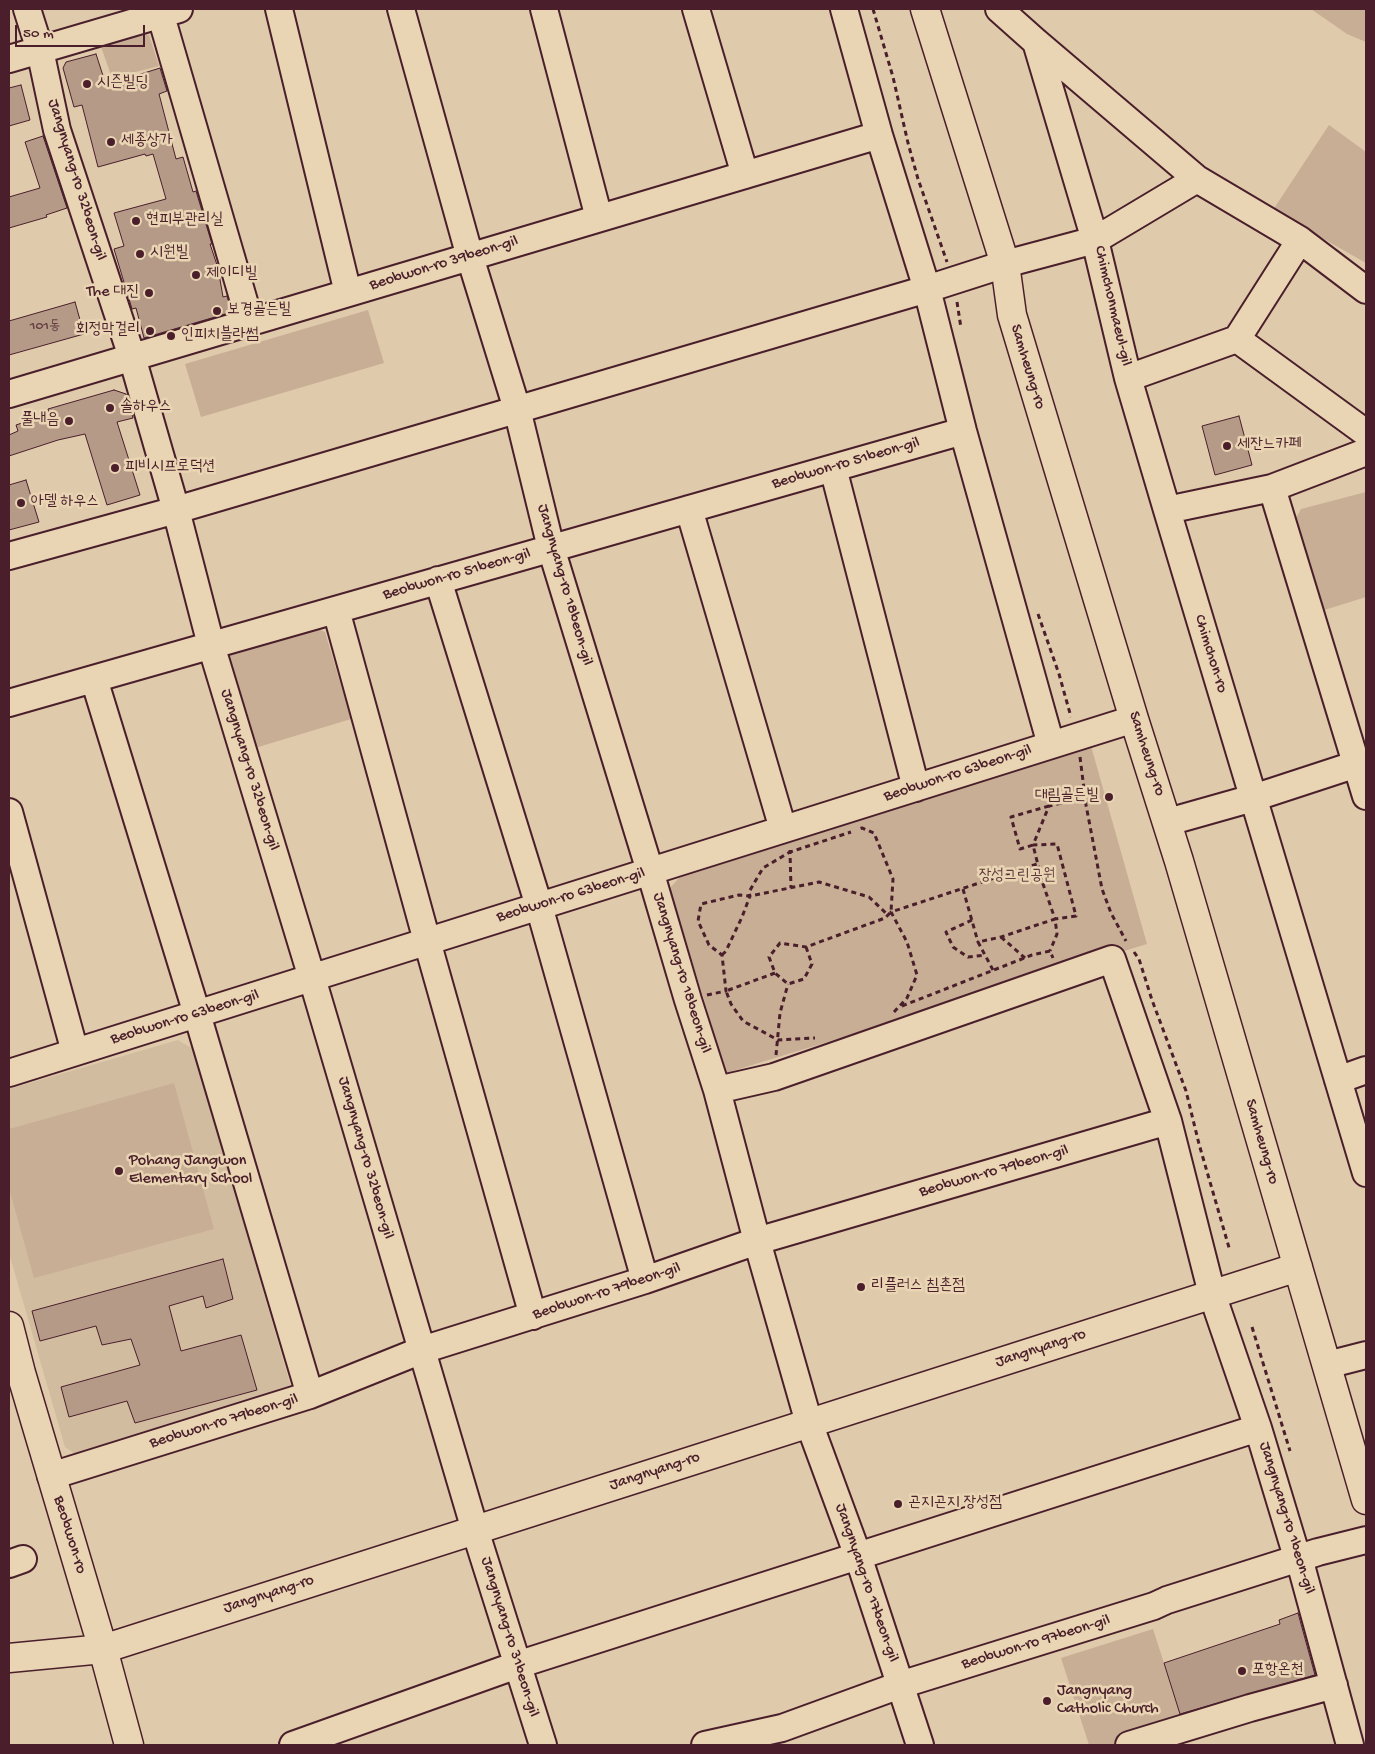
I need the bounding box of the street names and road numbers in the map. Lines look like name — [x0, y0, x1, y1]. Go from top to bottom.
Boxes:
street label: Jangnyang-ro 32beon-gil — [42, 97, 110, 263]
street label: Beobwon-ro 39beon-gil — [367, 232, 521, 296]
street label: Chimchonmaeul-gil — [1089, 244, 1135, 368]
street label: Samheung-ro — [1005, 322, 1049, 412]
street label: Beobwon-ro 51beon-gil — [770, 434, 922, 494]
street label: Jangnyang-ro 18beon-gil — [532, 502, 596, 668]
street label: Beobwon-ro 51beon-gil — [381, 545, 533, 605]
street label: Chimchon-ro — [1189, 612, 1231, 696]
street label: Jangnyang-ro 32beon-gil — [215, 687, 283, 853]
street label: Samheung-ro — [1123, 709, 1169, 799]
street label: Beobwon-ro 63beon-gil — [882, 741, 1034, 807]
street label: Beobwon-ro 63beon-gil — [494, 864, 648, 928]
street label: Jangnyang-ro 18beon-gil — [647, 890, 715, 1056]
street label: Beobwon-ro 63beon-gil — [108, 986, 262, 1050]
street label: Jangnyang-ro 32beon-gil — [333, 1075, 397, 1241]
street label: Samheung-ro — [1240, 1097, 1282, 1187]
street label: Beobwon-ro 79beon-gil — [917, 1142, 1071, 1202]
street label: Beobwon-ro 79beon-gil — [531, 1259, 683, 1325]
street label: Jangnyang-ro — [993, 1325, 1089, 1373]
street label: Beobwon-ro 79beon-gil — [147, 1390, 301, 1454]
street label: Jangnyang-ro 1beon-gil — [1254, 1440, 1318, 1596]
street label: Jangnyang-ro — [607, 1448, 703, 1496]
street label: Beobwon-ro — [48, 1494, 90, 1576]
street label: Jangnyang-ro 17beon-gil — [830, 1501, 902, 1665]
street label: Jangnyang-ro 31beon-gil — [475, 1555, 543, 1719]
street label: Jangnyang-ro — [221, 1571, 317, 1619]
street label: Beobwon-ro 97beon-gil — [959, 1611, 1113, 1675]

